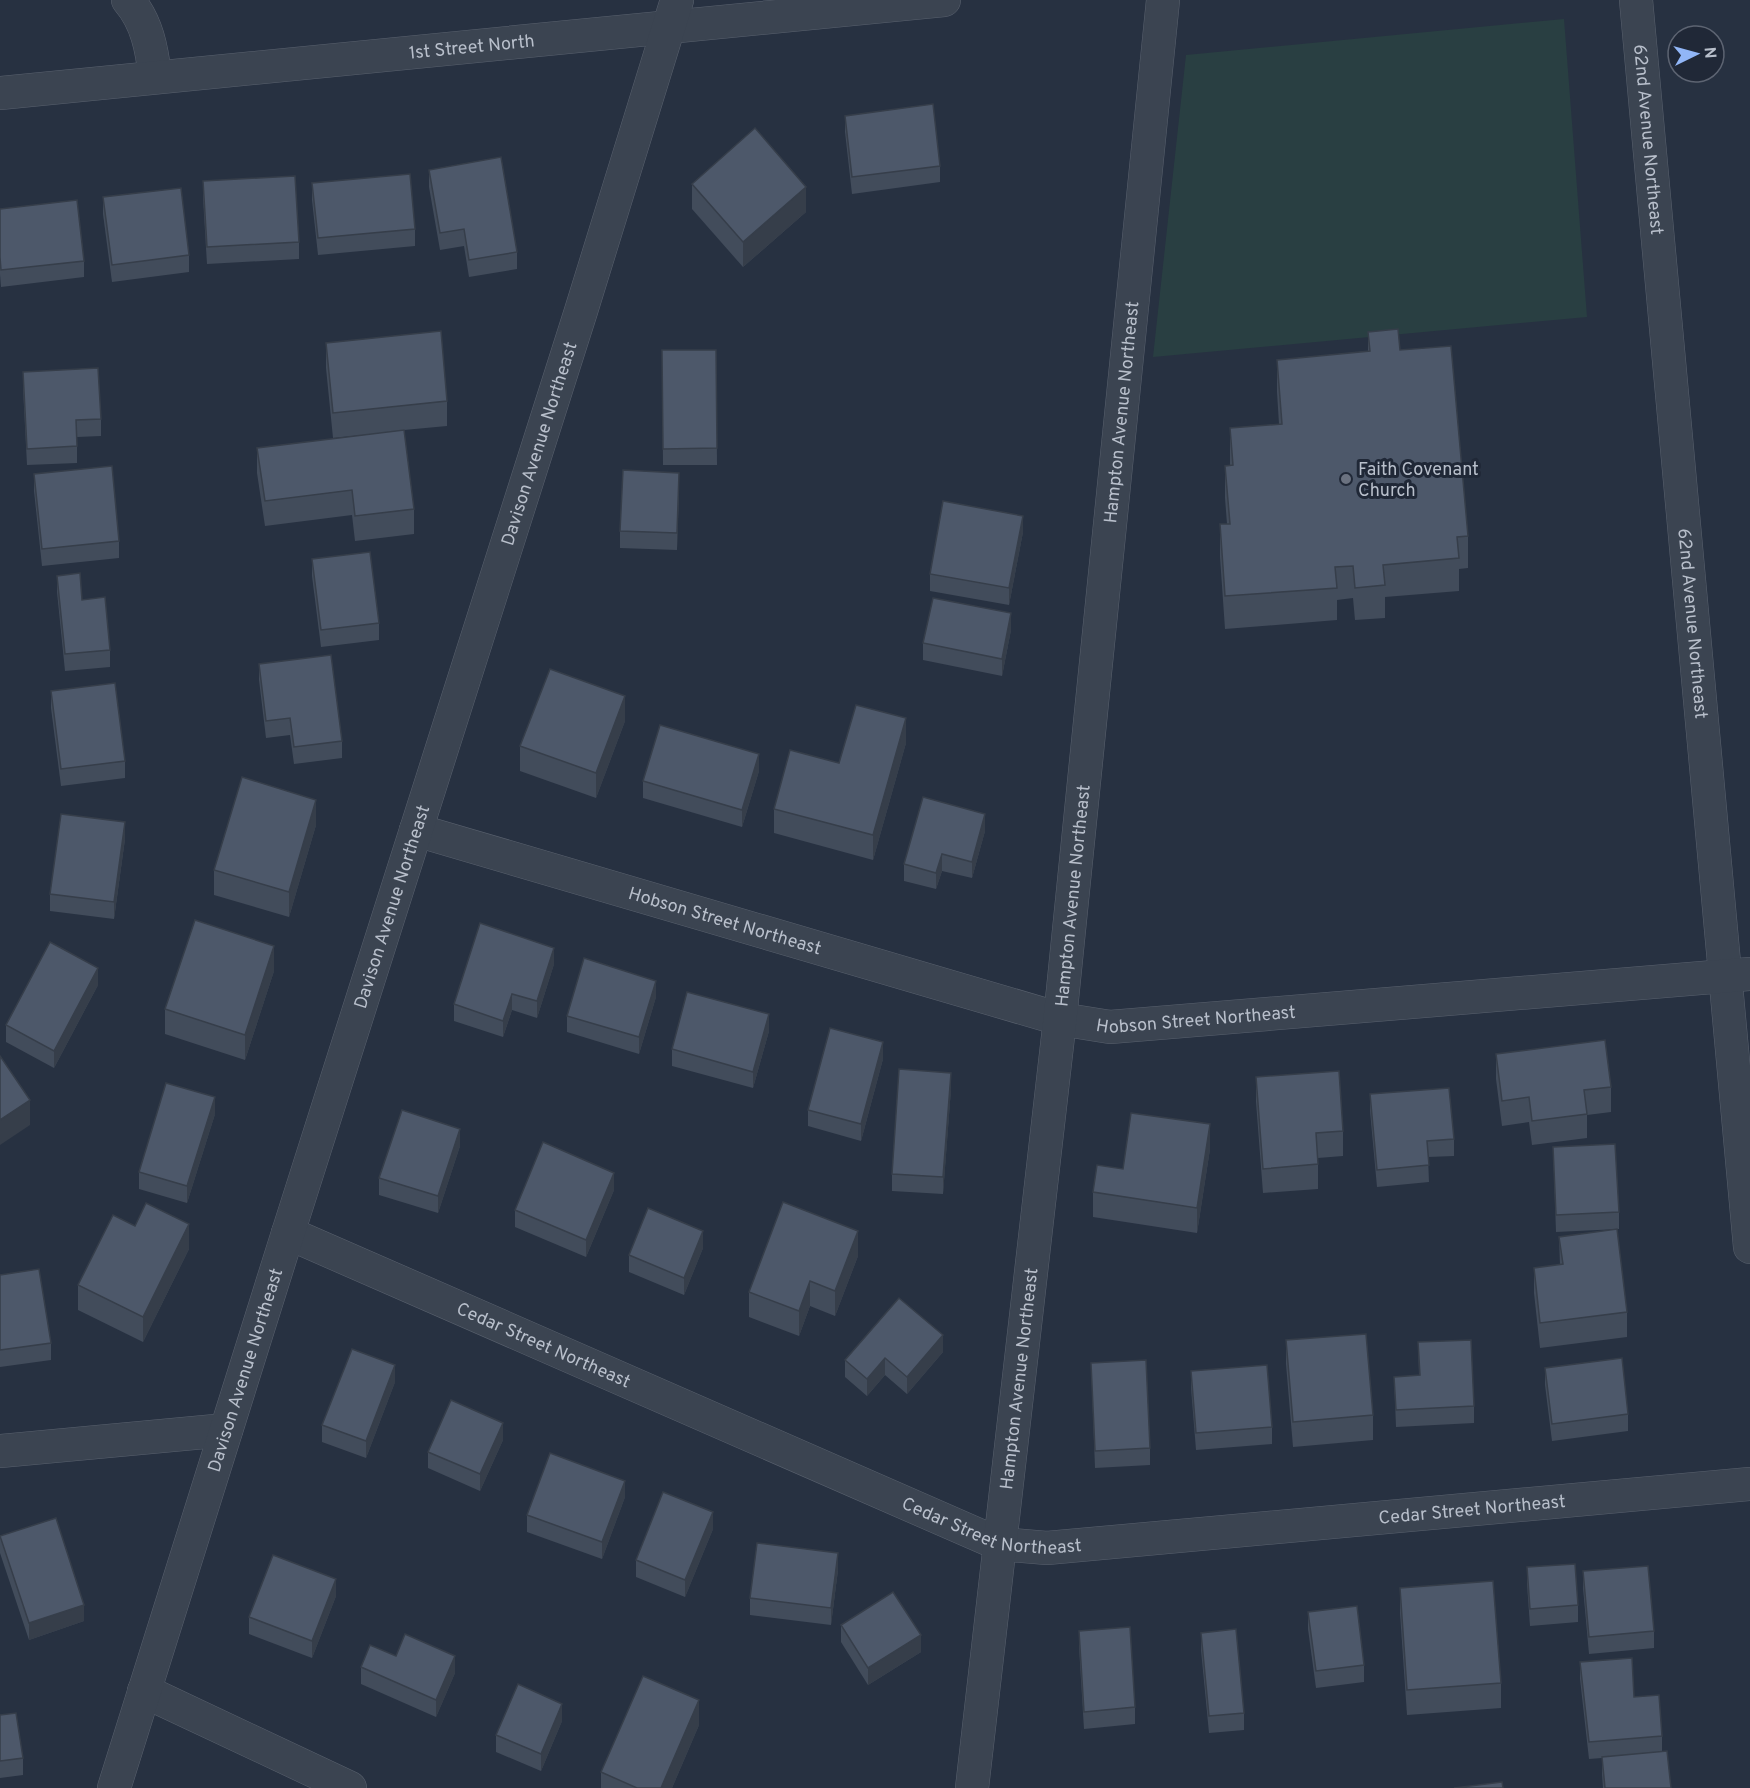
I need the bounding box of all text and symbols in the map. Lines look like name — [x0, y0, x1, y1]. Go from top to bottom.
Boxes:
north arrow — [1666, 24, 1726, 84]
street label: 1st Street North — [408, 30, 536, 66]
street label: 62nd Avenue Northeast — [1627, 43, 1667, 236]
text: N — [1698, 46, 1719, 59]
street label: Hampton Avenue Northeast — [1100, 300, 1145, 524]
street label: Davison Avenue Northeast — [497, 339, 583, 549]
place label: Faith Covenant Church — [1358, 459, 1479, 503]
marker: Faith Covenant Church — [1339, 472, 1353, 486]
street label: 62nd Avenue Northeast — [1671, 527, 1712, 720]
street label: Hampton Avenue Northeast — [1051, 784, 1097, 1008]
street label: Davison Avenue Northeast — [350, 802, 436, 1012]
street label: Hobson Street Northeast — [625, 883, 824, 961]
street label: Hobson Street Northeast — [1094, 1002, 1297, 1040]
street label: Davison Avenue Northeast — [204, 1266, 289, 1475]
street label: Hampton Avenue Northeast — [996, 1267, 1044, 1491]
street label: Cedar Street Northeast — [452, 1298, 634, 1394]
street label: Cedar Street Northeast — [1378, 1491, 1567, 1531]
street label: Cedar Street Northeast — [898, 1493, 1083, 1561]

